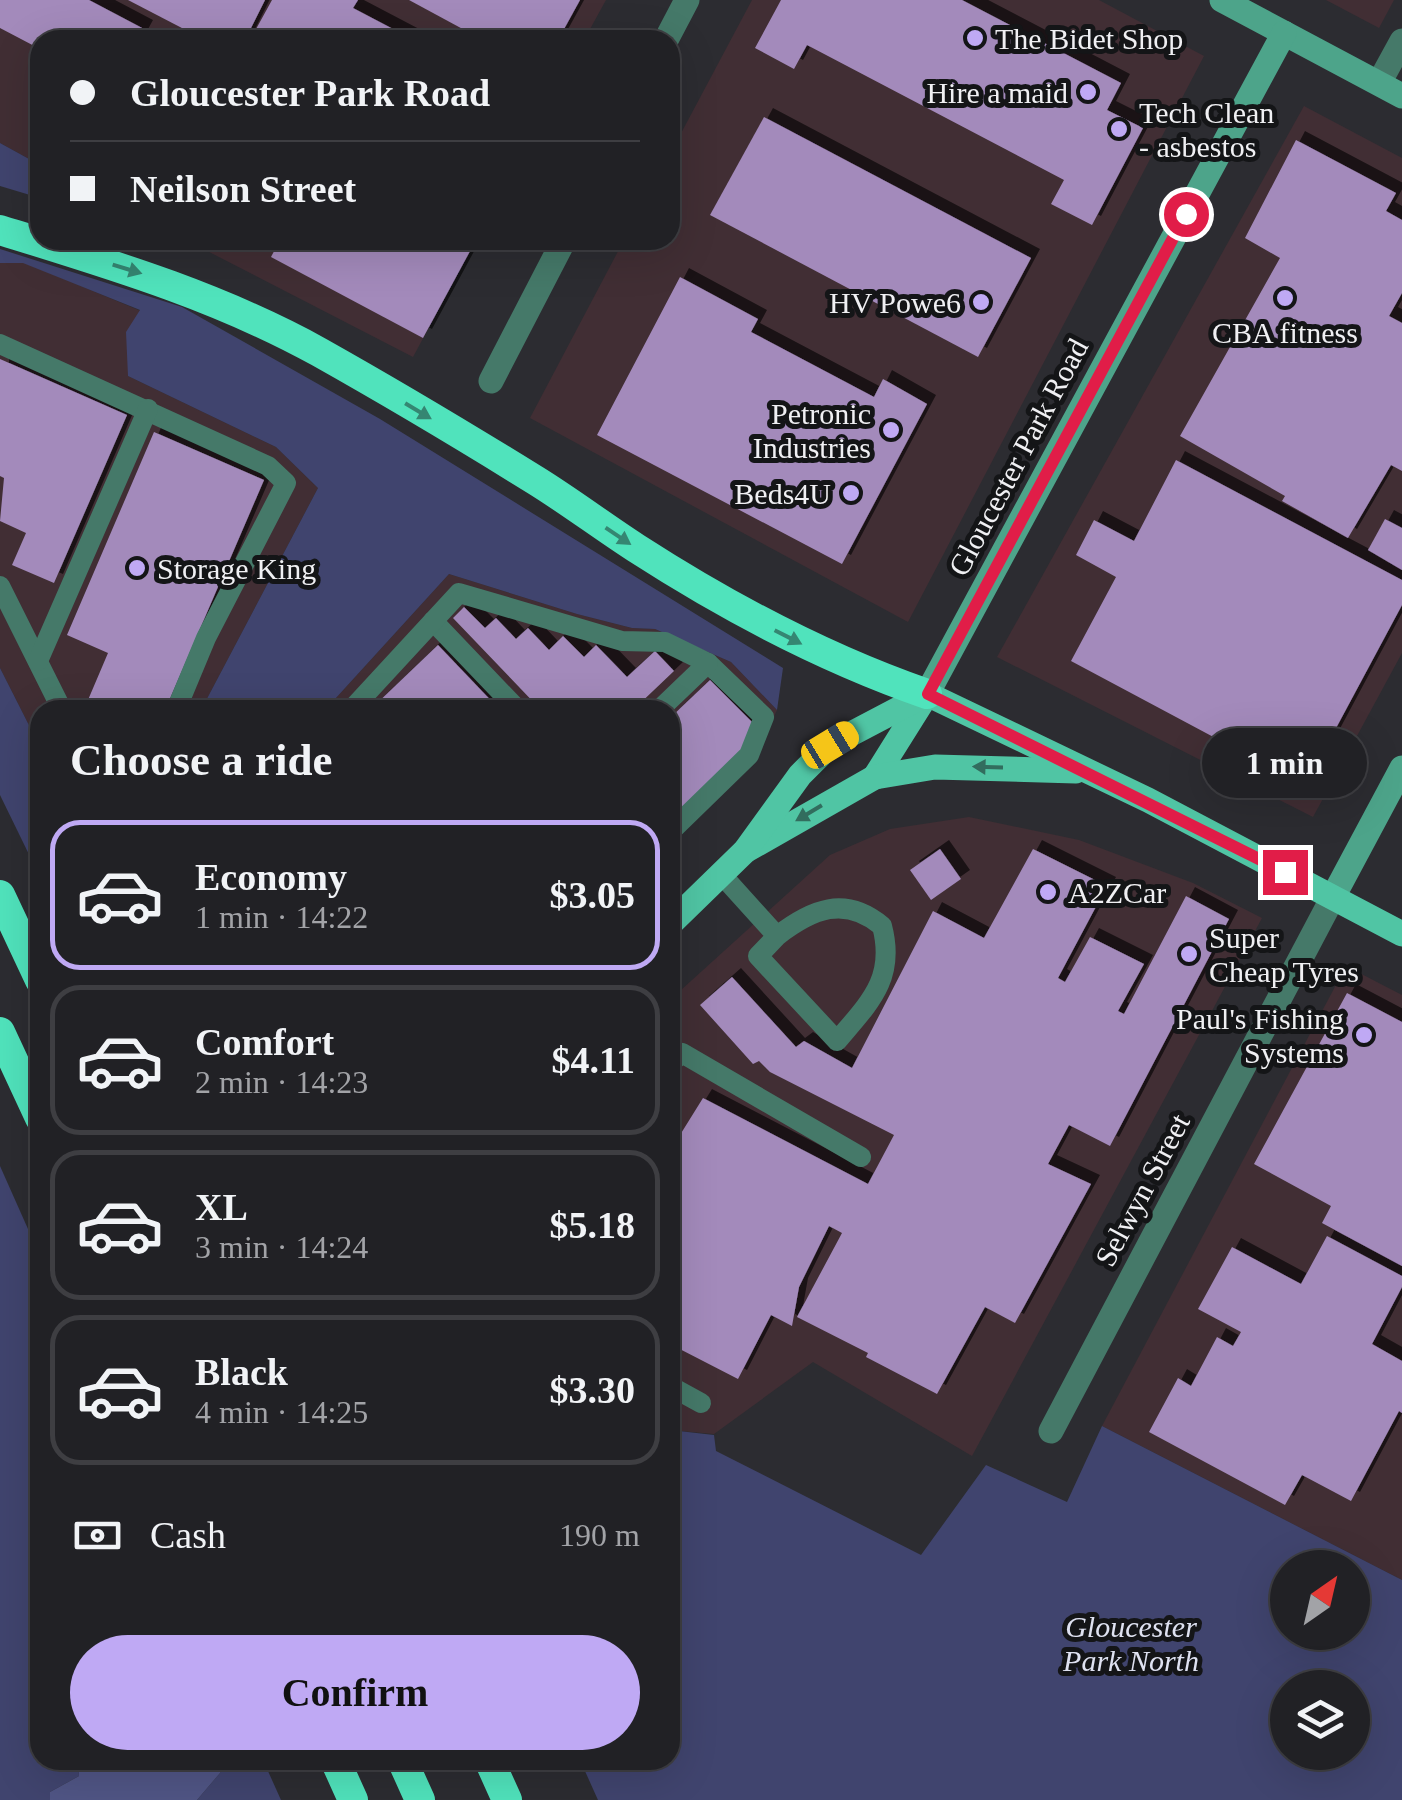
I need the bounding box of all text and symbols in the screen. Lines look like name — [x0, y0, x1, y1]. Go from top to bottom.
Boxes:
place label: The Bidet Shop — [995, 22, 1183, 55]
marker: The Bidet Shop — [964, 27, 986, 49]
text: Gloucester Park Road — [130, 72, 490, 114]
place label: Hire a maid — [926, 76, 1068, 109]
marker: Hire a maid — [1077, 81, 1099, 103]
place label: Tech Clean - asbestos — [1139, 96, 1274, 163]
marker: Tech Clean - asbestos — [1108, 118, 1130, 140]
text: Neilson Street — [130, 168, 356, 210]
route start — [1164, 192, 1209, 237]
one-way arrow — [112, 262, 142, 277]
place label: HV Powe6 — [829, 286, 961, 319]
marker: CBA fitness — [1274, 287, 1296, 309]
marker: HV Powe6 — [970, 291, 992, 313]
place label: CBA fitness — [1212, 316, 1358, 349]
street label: Gloucester Park Road — [942, 333, 1094, 581]
place label: Petronic Industries — [753, 397, 871, 464]
one-way arrow — [404, 402, 432, 419]
marker: Petronic Industries — [880, 419, 902, 441]
place label: Beds4U — [734, 477, 831, 510]
marker: Beds4U — [840, 482, 862, 504]
one-way arrow — [604, 526, 631, 545]
place label: Storage King — [157, 552, 316, 585]
marker: Storage King — [126, 557, 148, 579]
one-way arrow — [774, 629, 802, 646]
car — [797, 717, 863, 773]
callout: 1 min — [1202, 727, 1368, 797]
text: Choose a ride — [70, 735, 333, 785]
text: 1 min — [1246, 745, 1323, 781]
one-way arrow — [972, 759, 1004, 775]
one-way arrow — [795, 804, 823, 821]
icon: car — [75, 850, 165, 940]
route end — [1263, 850, 1308, 895]
text: Economy — [195, 856, 347, 898]
text: $3.05 — [550, 874, 635, 916]
place label: A2ZCar — [1068, 876, 1166, 909]
marker: A2ZCar — [1037, 881, 1059, 903]
text: 1 min · 14:22 — [195, 899, 368, 935]
place label: Super Cheap Tyres — [1209, 921, 1359, 988]
marker: Super Cheap Tyres — [1178, 943, 1200, 965]
place label: Paul's Fishing Systems — [1176, 1002, 1344, 1069]
icon: car — [75, 1015, 165, 1105]
text: Comfort — [195, 1021, 334, 1063]
marker: Paul's Fishing Systems — [1353, 1024, 1375, 1046]
text: $4.11 — [552, 1039, 635, 1081]
text: 2 min · 14:23 — [195, 1064, 368, 1100]
street label: Selwyn Street — [1088, 1108, 1196, 1272]
icon: car — [75, 1180, 165, 1270]
text: XL — [195, 1186, 248, 1228]
text: $5.18 — [550, 1204, 635, 1246]
text: 3 min · 14:24 — [195, 1229, 368, 1265]
icon: car — [75, 1345, 165, 1435]
text: Black — [195, 1351, 288, 1393]
text: $3.30 — [550, 1369, 635, 1411]
text: 4 min · 14:25 — [195, 1394, 368, 1430]
icon: cash — [70, 1508, 125, 1563]
text: Cash — [150, 1514, 226, 1556]
text: 190 m — [559, 1517, 640, 1553]
north arrow — [1270, 1550, 1370, 1650]
map controls — [1270, 1550, 1370, 1770]
park label: Gloucester Park North — [1062, 1610, 1199, 1677]
button: Confirm — [70, 1635, 640, 1750]
button: layers — [1270, 1670, 1370, 1770]

